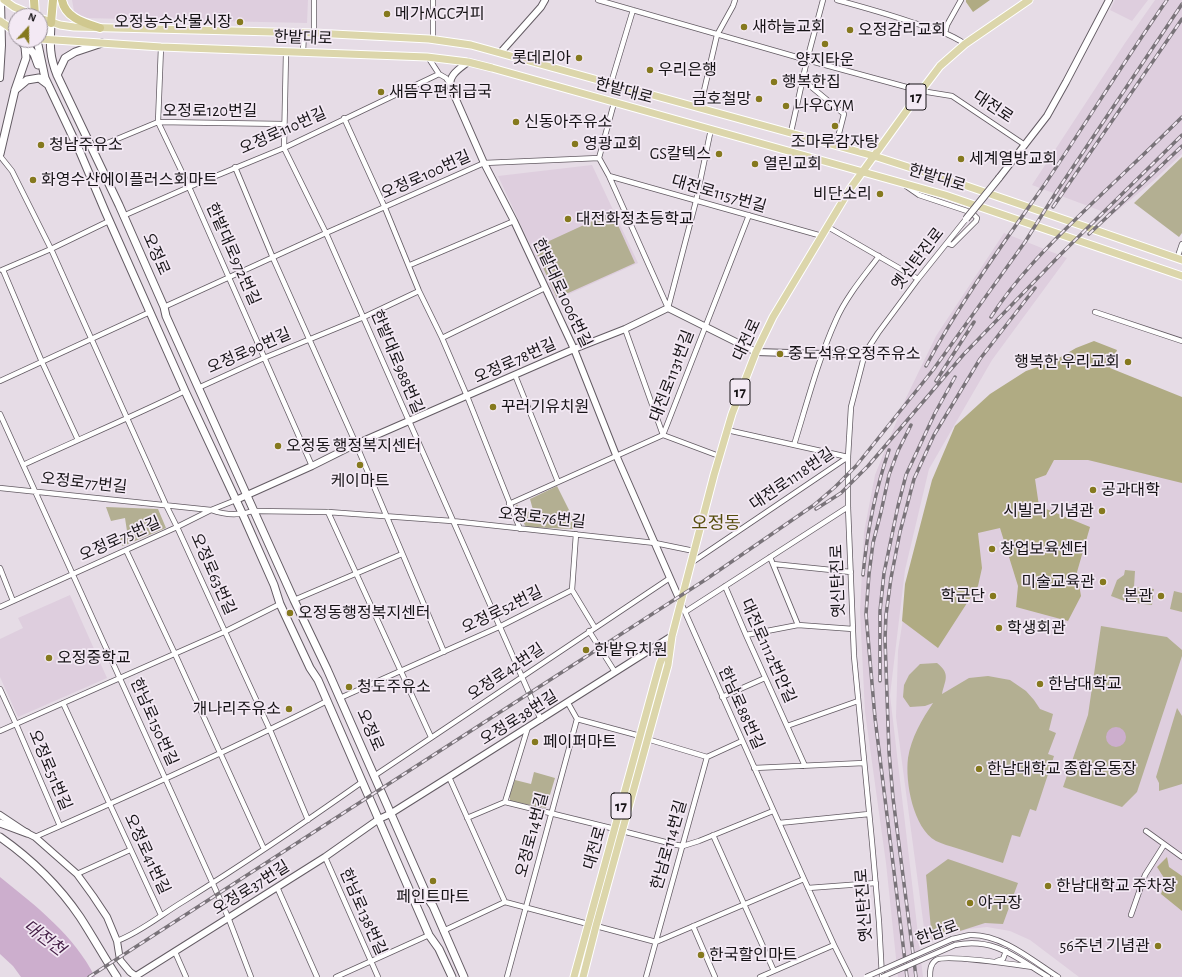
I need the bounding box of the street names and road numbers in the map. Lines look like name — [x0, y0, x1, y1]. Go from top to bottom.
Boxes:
street label: 한밭대로 — [273, 27, 333, 49]
street label: 한밭대로 — [593, 74, 655, 108]
road number: 17 — [906, 84, 926, 110]
street label: 대전로 — [969, 87, 1017, 127]
street label: 오정로120번길 — [163, 101, 257, 121]
street label: 오정로110번길 — [237, 103, 329, 159]
street label: 오정로100번길 — [378, 147, 474, 203]
street label: 한밭대로 — [906, 160, 968, 196]
street label: 대전로1157번길 — [669, 171, 769, 217]
street label: 한밭대로972번길 — [202, 200, 264, 308]
street label: 옛신탄진로 — [888, 224, 948, 294]
street label: 오정로 — [138, 230, 174, 278]
street label: 한밭대로1006번길 — [528, 235, 596, 351]
street label: 한밭대로988번길 — [366, 307, 428, 417]
street label: 대전로 — [729, 316, 765, 364]
street label: 오정로90번길 — [204, 324, 294, 378]
street label: 대전로1131번길 — [646, 327, 698, 425]
street label: 오정로78번길 — [471, 334, 559, 388]
road number: 17 — [730, 379, 750, 405]
street label: 대전로1118번길 — [746, 444, 838, 514]
street label: 오정로77번길 — [40, 469, 128, 497]
street label: 오정로76번길 — [497, 504, 587, 532]
street label: 오정로75번길 — [76, 513, 164, 565]
street label: 오정로63번길 — [186, 530, 240, 618]
street label: 옛신탄진로 — [827, 544, 849, 618]
street label: 오정로52번길 — [458, 582, 546, 638]
street label: 대전로1112번안길 — [736, 596, 800, 706]
street label: 오정로42번길 — [464, 639, 548, 705]
street label: 한남로88번길 — [714, 664, 768, 752]
street label: 한남로150번길 — [126, 675, 182, 769]
street label: 오정로38번길 — [477, 687, 561, 749]
street label: 오정로 — [352, 706, 388, 754]
street label: 오정로51번길 — [24, 727, 76, 813]
street label: 오정로14번길 — [511, 791, 553, 879]
road number: 17 — [611, 793, 631, 819]
street label: 한남로114번길 — [647, 798, 691, 892]
street label: 오정로41번길 — [120, 811, 174, 897]
street label: 대전로 — [580, 824, 610, 872]
street label: 오정로37번길 — [209, 857, 293, 919]
street label: 한남로138번길 — [335, 865, 391, 959]
street label: 옛신탄진로 — [852, 868, 876, 942]
street label: 한남로 — [913, 916, 961, 950]

